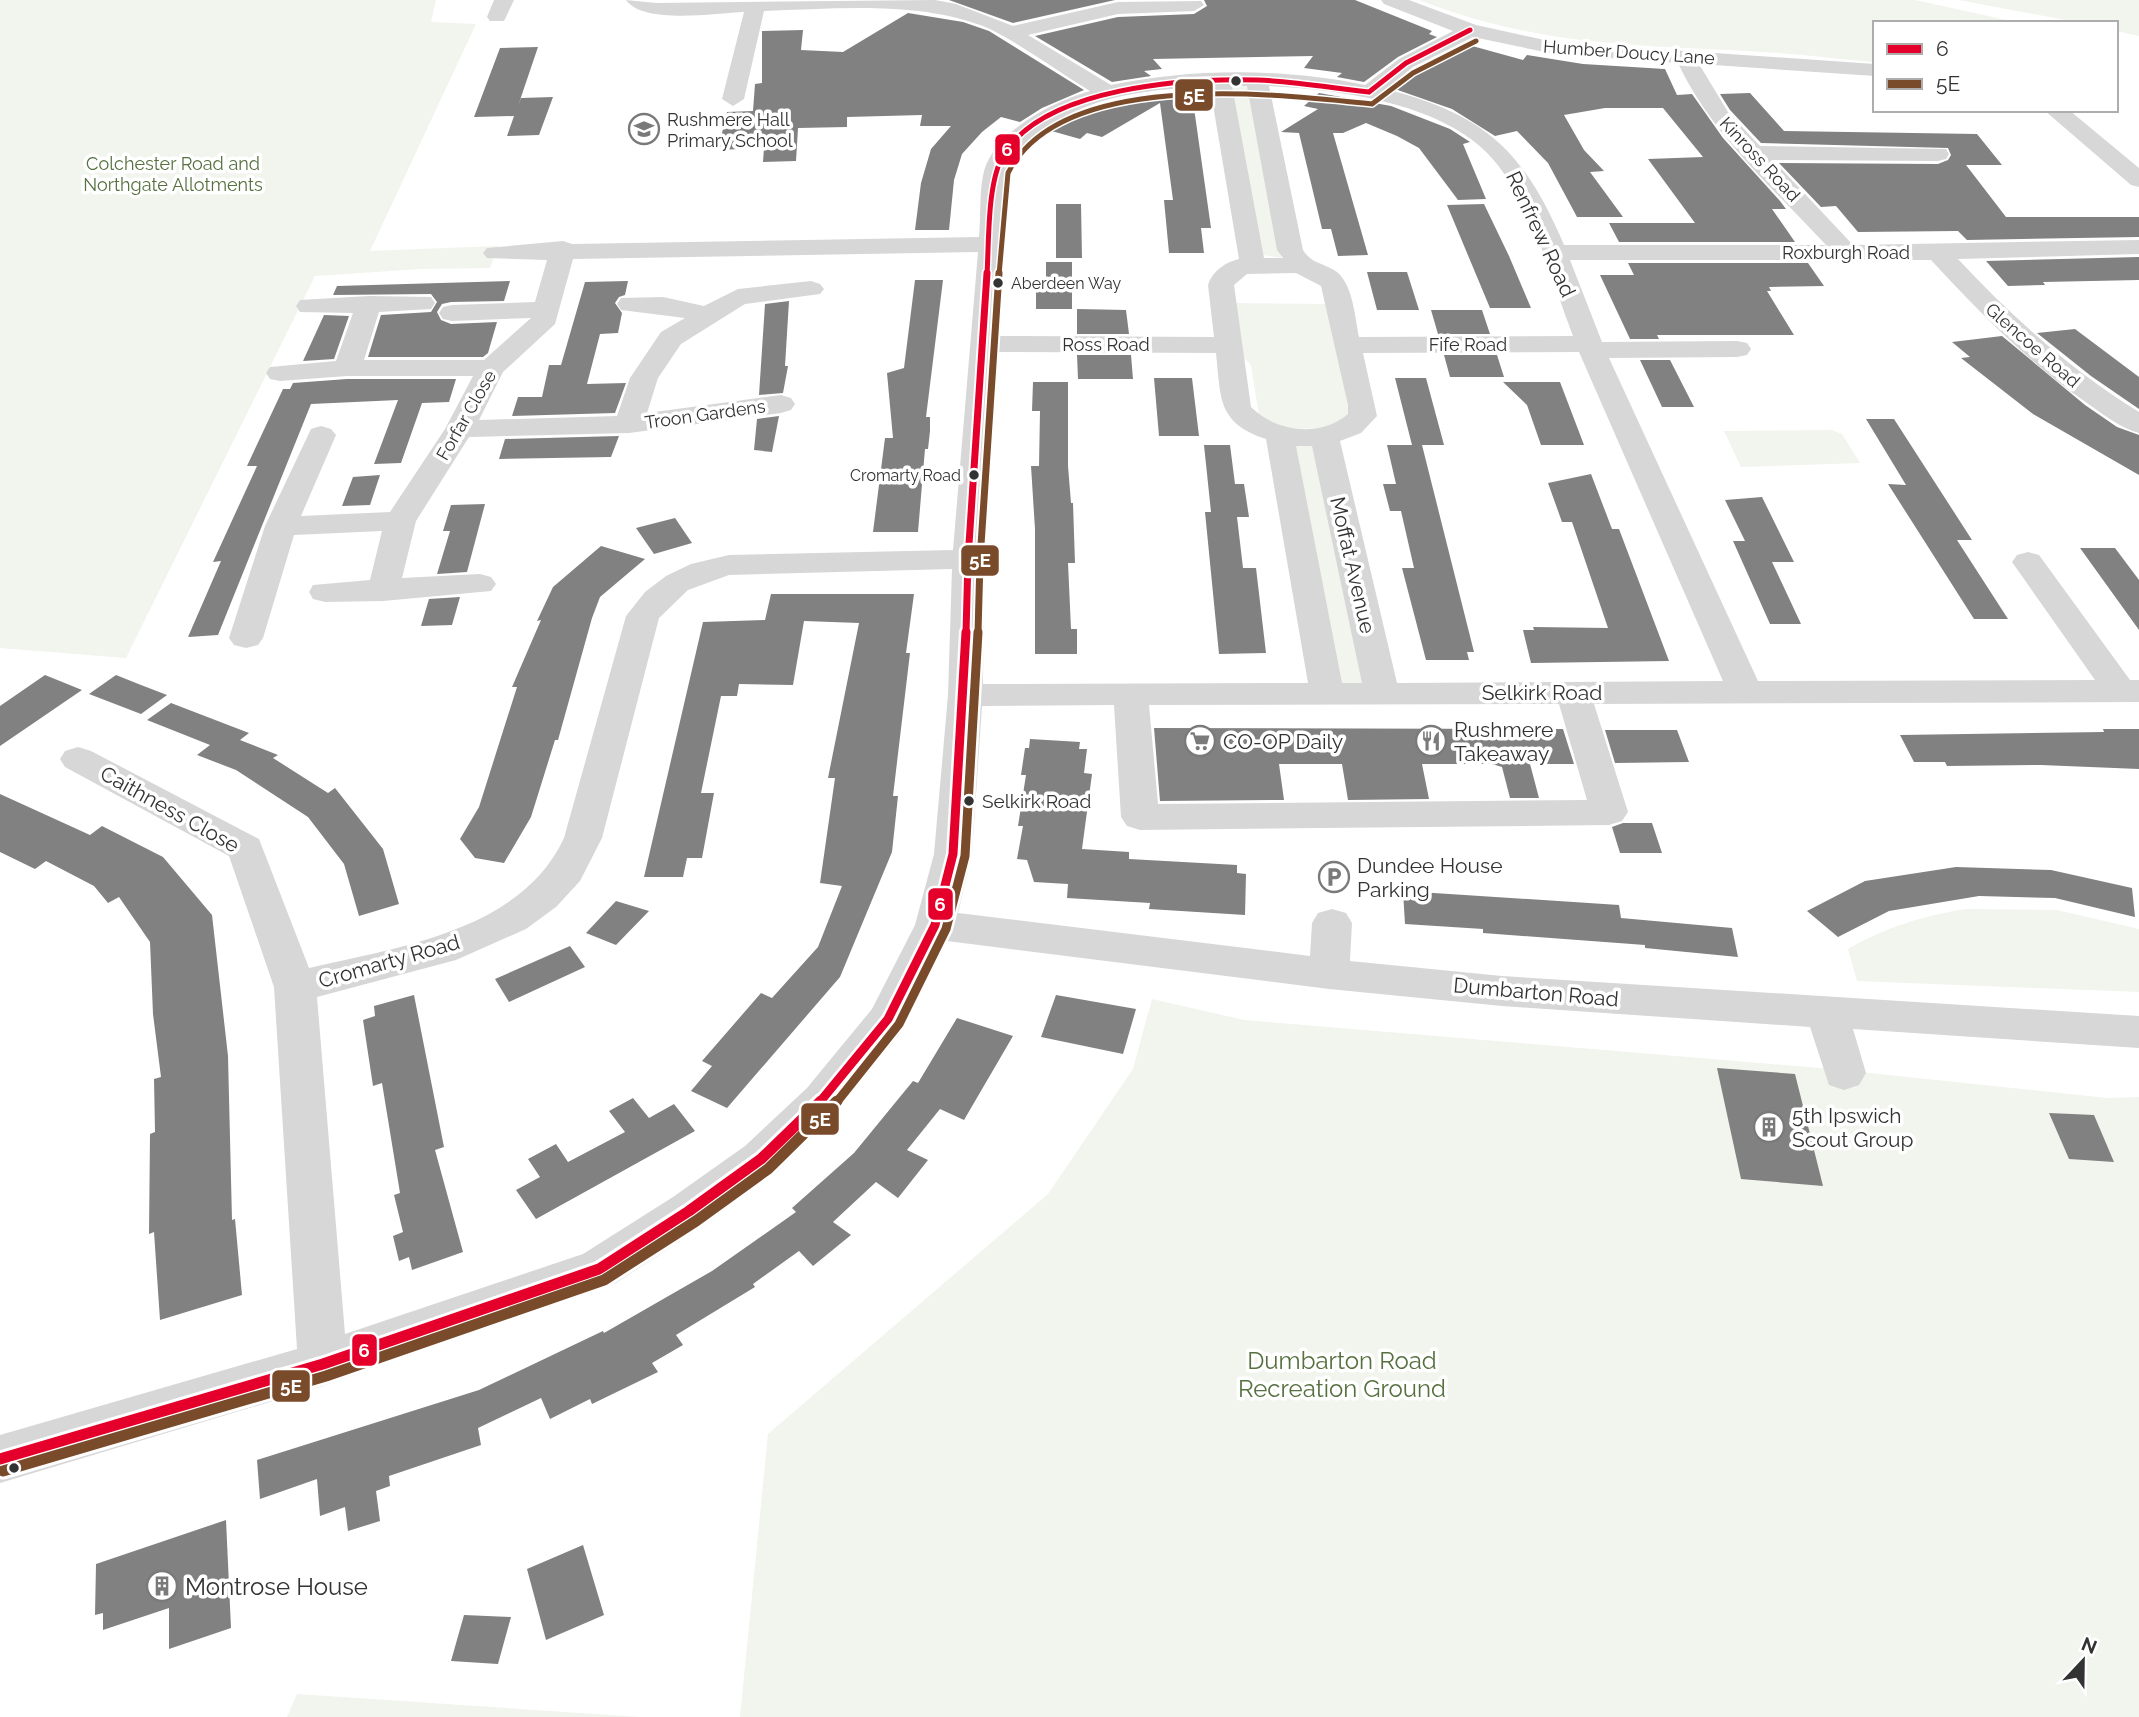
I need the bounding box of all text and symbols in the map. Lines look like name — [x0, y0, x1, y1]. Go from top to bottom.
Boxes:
legend — [1873, 21, 2118, 112]
street label: Humber Doucy Lane — [1543, 36, 1716, 69]
text: 6 — [1936, 36, 1949, 61]
text: 5E — [1936, 71, 1960, 96]
unlabelled marker — [1229, 74, 1243, 88]
line badge: 5E — [1174, 78, 1214, 112]
text: 5E — [1183, 84, 1205, 106]
place label: Rushmere Hall Primary School — [667, 109, 793, 151]
school or university icon: Rushmere Hall Primary School — [627, 112, 661, 146]
street label: Kinross Road — [1716, 112, 1804, 206]
line badge: 6 — [994, 133, 1021, 166]
text: 6 — [1001, 138, 1013, 160]
park label: Colchester Road and Northgate Allotments — [83, 153, 263, 195]
street label: Renfrew Road — [1501, 167, 1581, 301]
street label: Roxburgh Road — [1782, 242, 1910, 263]
place label: Aberdeen Way — [1011, 274, 1121, 293]
marker: Aberdeen Way — [991, 276, 1005, 290]
street label: Glencoe Road — [1982, 298, 2084, 392]
street label: Ross Road — [1062, 334, 1150, 355]
street label: Fife Road — [1429, 334, 1507, 355]
street label: Forfar Close — [432, 366, 500, 464]
street label: Troon Gardens — [643, 395, 767, 433]
place label: Cromarty Road — [850, 466, 961, 485]
marker: Cromarty Road — [967, 468, 981, 482]
street label: Moffat Avenue — [1325, 494, 1381, 636]
line badge: 5E — [960, 544, 1000, 577]
text: 5E — [969, 549, 991, 571]
street label: Selkirk Road — [1482, 680, 1602, 705]
place label: Rushmere Takeaway — [1454, 717, 1553, 766]
supermarket icon: CO-OP Daily — [1183, 724, 1217, 758]
restaurant icon: Rushmere Takeaway — [1414, 724, 1448, 758]
place label: CO-OP Daily — [1223, 729, 1343, 754]
street label: Caithness Close — [96, 760, 244, 858]
place label: Selkirk Road — [982, 790, 1091, 812]
marker: Selkirk Road — [962, 794, 976, 808]
place label: Dundee House Parking — [1357, 853, 1503, 902]
parking icon: Dundee House Parking — [1317, 860, 1351, 894]
line badge: 6 — [927, 887, 954, 921]
text: 6 — [934, 893, 946, 915]
street label: Cromarty Road — [316, 929, 462, 993]
street label: Dumbarton Road — [1452, 972, 1620, 1012]
line badge: 5E — [800, 1102, 840, 1136]
place label: 5th Ipswich Scout Group — [1792, 1103, 1914, 1152]
text: 5E — [809, 1108, 831, 1130]
building icon: 5th Ipswich Scout Group — [1752, 1110, 1786, 1144]
line badge: 6 — [351, 1333, 378, 1367]
text: 6 — [358, 1339, 370, 1361]
park label: Dumbarton Road Recreation Ground — [1238, 1346, 1446, 1403]
line badge: 5E — [271, 1369, 311, 1403]
text: 5E — [280, 1375, 302, 1397]
unlabelled marker — [7, 1461, 21, 1475]
building icon: Montrose House — [145, 1569, 179, 1603]
place label: Montrose House — [185, 1572, 368, 1601]
north arrow — [2048, 1626, 2118, 1696]
text: N — [2079, 1632, 2100, 1658]

